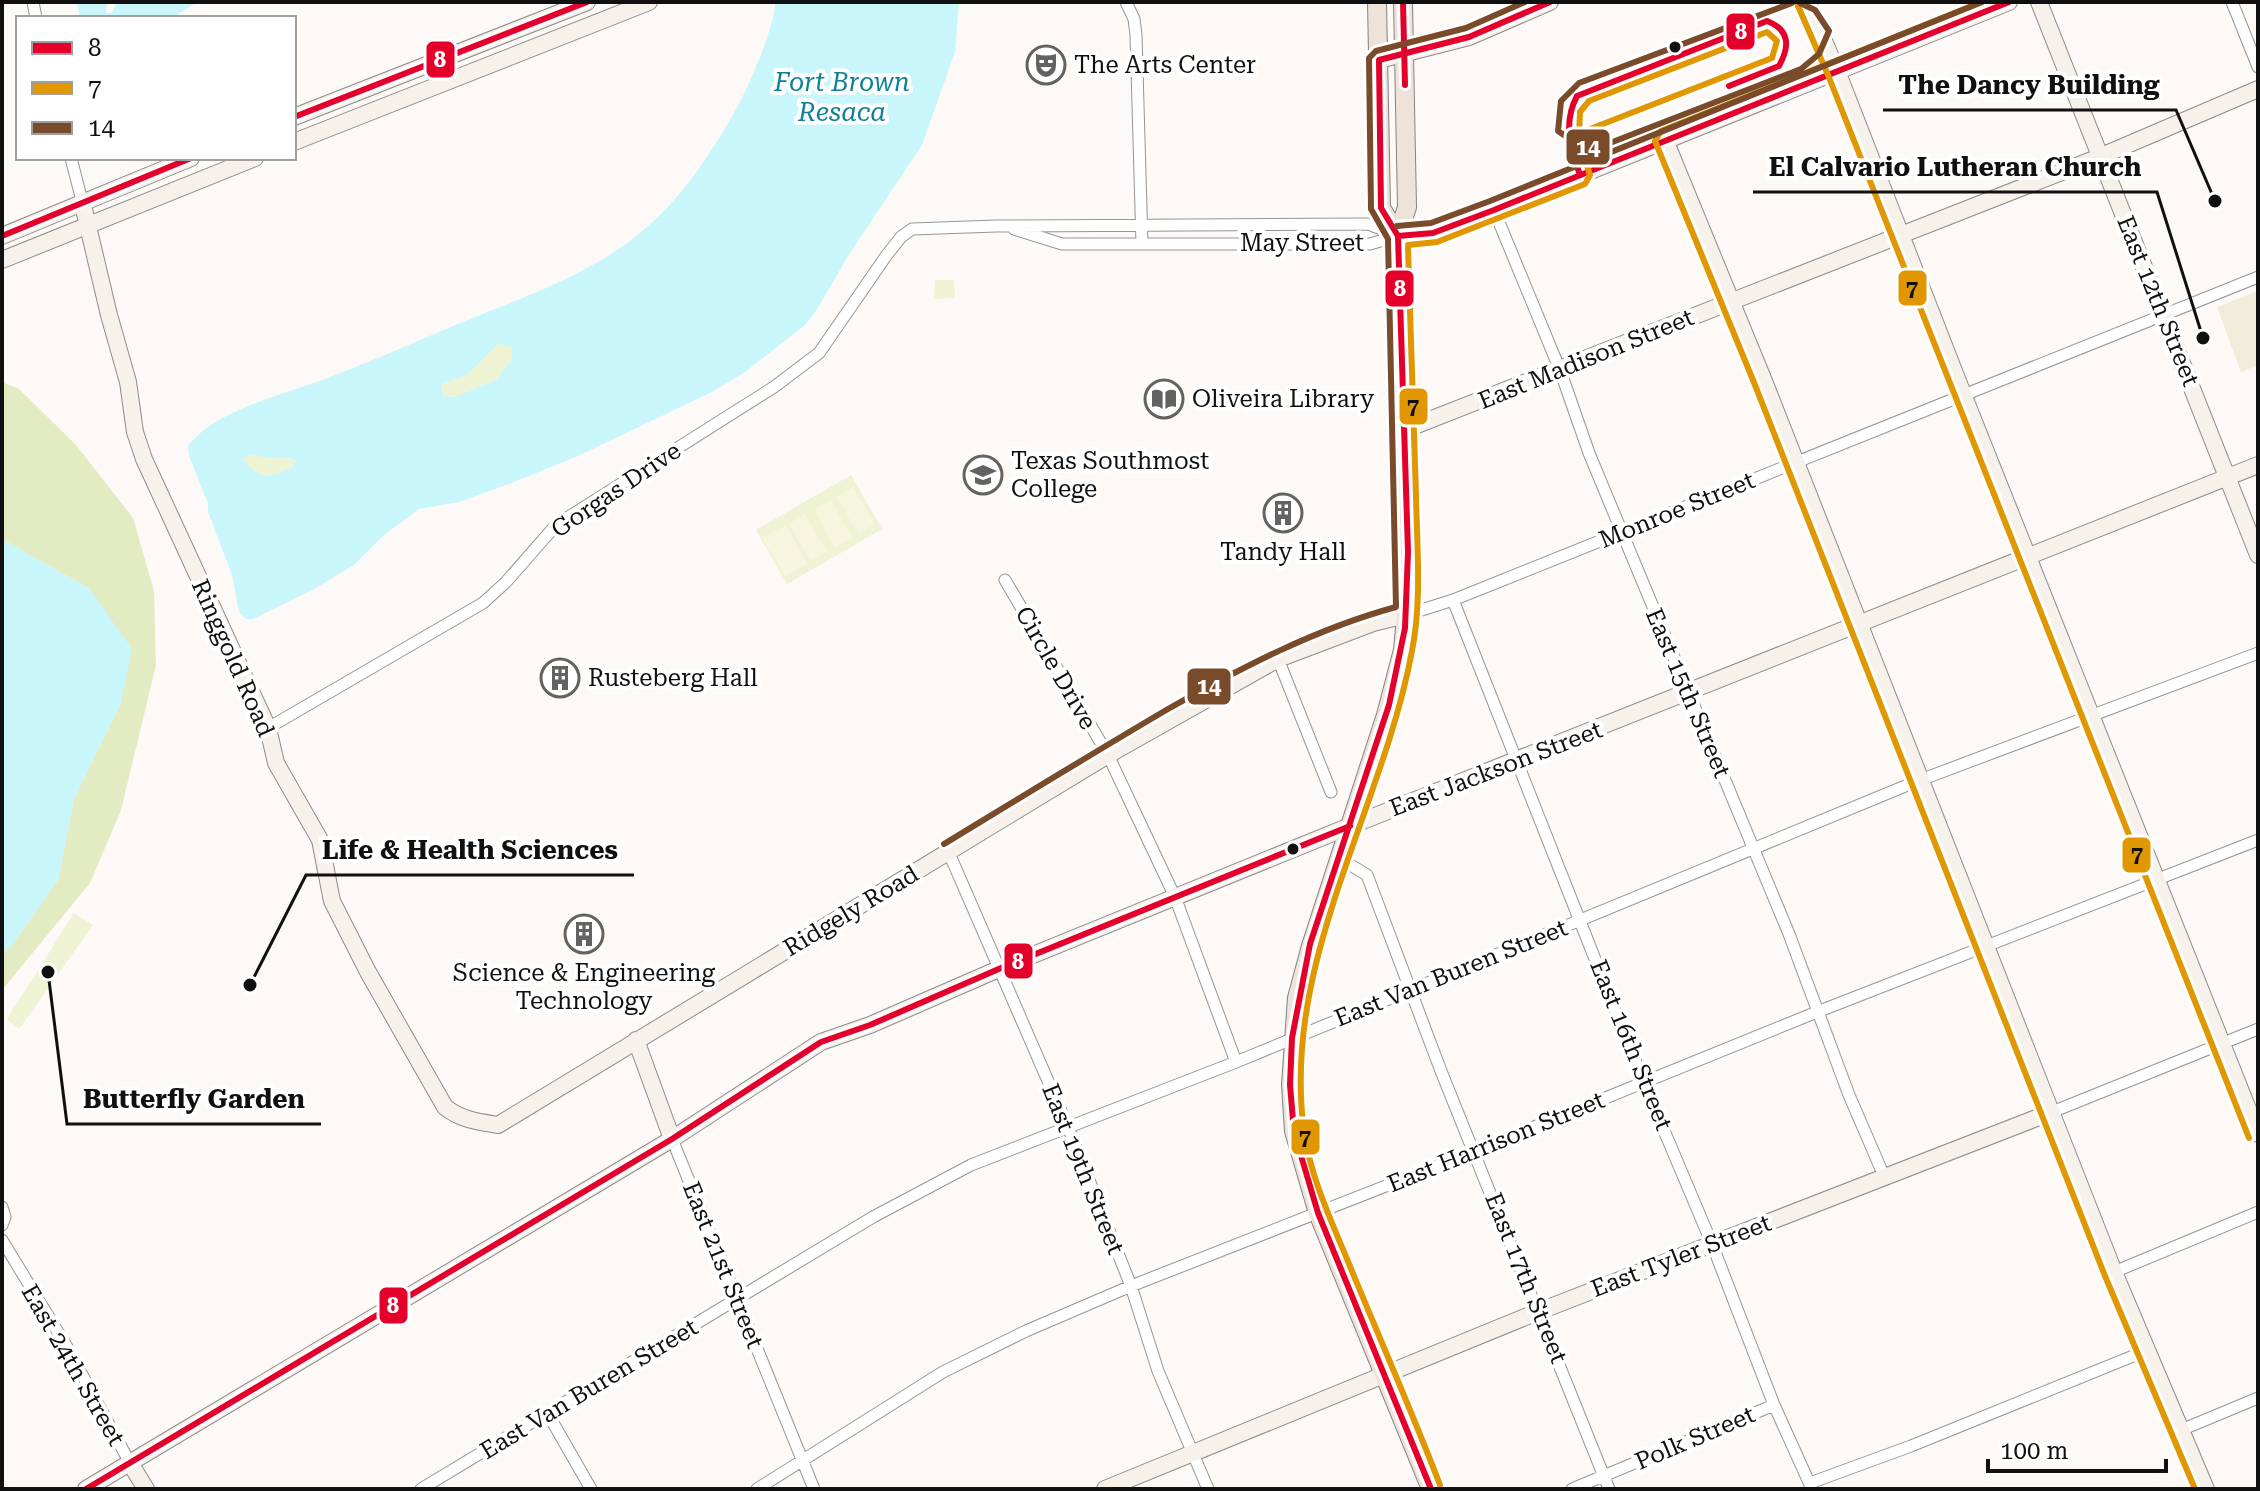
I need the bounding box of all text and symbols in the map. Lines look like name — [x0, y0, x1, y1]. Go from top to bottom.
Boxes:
line badge: 8 — [1725, 12, 1756, 51]
legend — [16, 16, 296, 160]
text: 8 — [1735, 19, 1747, 44]
text: 8 — [88, 34, 101, 62]
unlabelled marker — [1667, 39, 1683, 55]
line badge: 8 — [425, 40, 456, 79]
theatre icon: The Arts Center — [1025, 44, 1067, 86]
text: 8 — [434, 47, 446, 72]
place label: The Arts Center — [1074, 51, 1256, 79]
callout: The Dancy Building — [1883, 60, 2176, 110]
water label: Fort Brown Resaca — [773, 67, 910, 127]
text: The Dancy Building — [1898, 70, 2160, 100]
text: 7 — [88, 74, 101, 102]
text: 14 — [88, 114, 115, 142]
line badge: 14 — [1565, 128, 1611, 166]
text: 14 — [1576, 135, 1601, 160]
callout: El Calvario Lutheran Church — [1753, 142, 2157, 192]
text: El Calvario Lutheran Church — [1769, 152, 2142, 182]
street label: East 12th Street — [2111, 212, 2205, 390]
street label: May Street — [1240, 229, 1364, 257]
line badge: 8 — [1384, 269, 1415, 308]
line badge: 7 — [1897, 269, 1928, 307]
text: 8 — [1394, 276, 1406, 301]
text: 7 — [1906, 276, 1918, 301]
street label: East Madison Street — [1474, 303, 1698, 415]
library icon: Oliveira Library — [1143, 378, 1185, 420]
place label: Oliveira Library — [1192, 385, 1375, 413]
line badge: 7 — [1398, 387, 1429, 426]
text: 7 — [1407, 394, 1419, 419]
street label: Gorgas Drive — [546, 437, 686, 543]
place label: Texas Southmost College — [1011, 447, 1209, 503]
school or university icon: Texas Southmost College — [962, 454, 1004, 496]
street label: Monroe Street — [1595, 466, 1759, 554]
building icon: Tandy Hall — [1262, 492, 1304, 534]
place label: Tandy Hall — [1220, 538, 1346, 566]
street label: Ringgold Road — [186, 575, 280, 741]
street label: Circle Drive — [1010, 601, 1102, 735]
street label: East 15th Street — [1640, 604, 1736, 782]
building icon: Rusteberg Hall — [539, 657, 581, 699]
place label: Rusteberg Hall — [588, 664, 758, 692]
line badge: 14 — [1186, 667, 1232, 706]
text: 14 — [1197, 674, 1222, 699]
street label: East Jackson Street — [1386, 716, 1606, 822]
callout: Life & Health Sciences — [306, 825, 634, 875]
text: Life & Health Sciences — [322, 835, 618, 865]
line badge: 7 — [2121, 836, 2152, 874]
unlabelled marker — [1285, 841, 1301, 857]
text: 7 — [2131, 842, 2143, 867]
street label: Ridgely Road — [779, 860, 923, 962]
building icon: Science & Engineering Technology — [563, 913, 605, 955]
street label: East Van Buren Street — [1330, 913, 1572, 1033]
line badge: 8 — [1003, 942, 1034, 980]
text: 8 — [1012, 949, 1024, 974]
street label: East 16th Street — [1584, 956, 1678, 1134]
place label: Science & Engineering Technology — [453, 959, 716, 1015]
callout: Butterfly Garden — [67, 1074, 321, 1124]
street label: East 19th Street — [1036, 1080, 1130, 1258]
text: Butterfly Garden — [83, 1084, 305, 1114]
street label: East Harrison Street — [1383, 1086, 1609, 1198]
line badge: 7 — [1290, 1118, 1321, 1156]
text: 7 — [1299, 1125, 1311, 1150]
street label: East 21st Street — [677, 1178, 769, 1352]
street label: East 17th Street — [1479, 1189, 1573, 1367]
street label: East Tyler Street — [1587, 1209, 1775, 1303]
street label: East 24th Street — [16, 1280, 130, 1450]
line badge: 8 — [378, 1286, 409, 1325]
text: 8 — [387, 1293, 399, 1318]
street label: East Van Buren Street — [475, 1313, 703, 1465]
street label: Polk Street — [1631, 1400, 1759, 1476]
scale bar — [1988, 1423, 2166, 1473]
text: 100 m — [2000, 1437, 2068, 1465]

